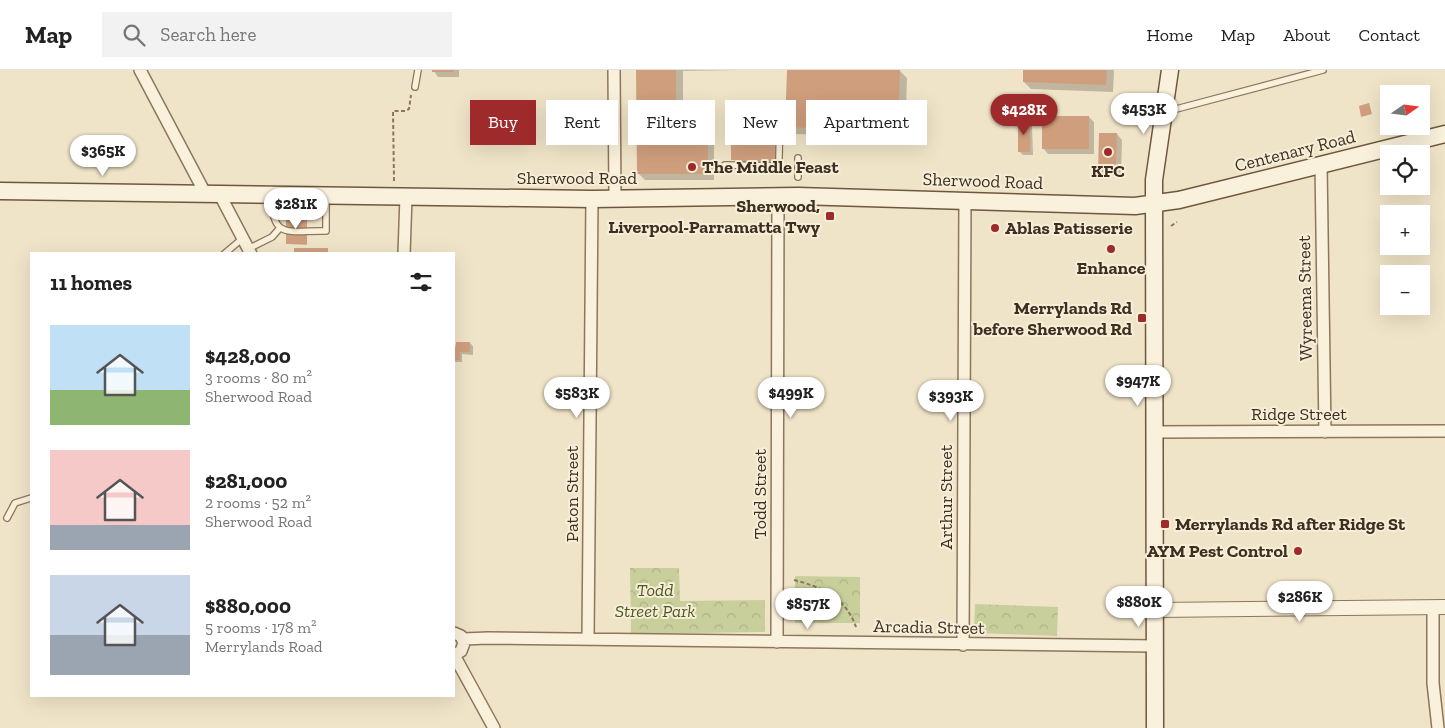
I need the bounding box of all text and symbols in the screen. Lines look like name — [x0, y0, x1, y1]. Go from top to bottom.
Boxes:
search box — [102, 12, 452, 57]
text: Map — [25, 20, 72, 49]
icon: search — [120, 21, 148, 49]
text: Search here — [160, 23, 257, 46]
text: Home — [1146, 24, 1193, 46]
text: Map — [1221, 24, 1255, 46]
text: About — [1283, 24, 1330, 46]
text: Contact — [1358, 24, 1420, 46]
north arrow — [1380, 85, 1430, 135]
map controls — [1380, 85, 1430, 315]
pin: $453K — [1109, 92, 1179, 135]
pin: $428K — [989, 93, 1059, 136]
text: $453K — [1122, 99, 1166, 118]
chip: Buy — [470, 100, 536, 145]
chip: Rent — [546, 100, 618, 145]
chip: Filters — [628, 100, 715, 145]
chip: New — [725, 100, 796, 145]
chip: Apartment — [806, 100, 927, 145]
text: $428K — [1002, 100, 1046, 119]
street label: Centenary Road — [1232, 125, 1358, 177]
pin: $365K — [68, 134, 138, 177]
text: $365K — [81, 141, 125, 160]
button: locate — [1380, 145, 1430, 195]
marker: KFC — [1102, 146, 1114, 158]
place label: The Middle Feast — [702, 156, 839, 178]
place label: KFC — [1091, 160, 1125, 182]
marker: The Middle Feast — [686, 161, 698, 173]
street label: Sherwood Road — [517, 167, 637, 189]
street label: Sherwood Road — [922, 168, 1044, 194]
pin: $281K — [261, 188, 331, 230]
text: $281K — [275, 194, 317, 213]
place label: Sherwood, Liverpool-Parramatta Twy — [608, 195, 820, 238]
button: + — [1380, 205, 1430, 255]
marker: Sherwood, Liverpool-Parramatta Twy — [824, 210, 836, 222]
place label: Ablas Patisserie — [1005, 217, 1133, 239]
marker: Ablas Patisserie — [989, 222, 1001, 234]
street label: Wyreema Street — [1293, 235, 1317, 361]
marker: Enhance — [1105, 243, 1117, 255]
place label: Enhance — [1077, 257, 1146, 279]
button: − — [1380, 265, 1430, 315]
icon: filters — [407, 268, 435, 296]
text: 11 homes — [50, 270, 132, 295]
place label: Merrylands Rd before Sherwood Rd — [972, 297, 1133, 340]
marker: Merrylands Rd before Sherwood Rd — [1136, 312, 1148, 324]
text: $428,000 — [205, 343, 291, 368]
icon: home — [90, 345, 150, 405]
pin: $947K — [1103, 364, 1173, 407]
text: 3 rooms · 80 m² — [205, 368, 312, 387]
text: $947K — [1116, 371, 1160, 390]
pin: $583K — [542, 376, 612, 419]
pin: $499K — [756, 376, 826, 419]
pin: $393K — [916, 380, 986, 422]
text: $583K — [555, 383, 599, 402]
text: $499K — [769, 383, 813, 402]
text: $393K — [929, 386, 973, 405]
text: Sherwood Road — [205, 387, 312, 406]
street label: Ridge Street — [1251, 403, 1347, 425]
street label: Arthur Street — [935, 444, 957, 549]
street label: Paton Street — [561, 445, 583, 542]
street label: Todd Street — [749, 448, 771, 539]
text: $281,000 — [205, 468, 287, 493]
icon: home — [90, 470, 150, 530]
text: 2 rooms · 52 m² — [205, 493, 311, 512]
text: Sherwood Road — [205, 512, 312, 531]
place label: Merrylands Rd after Ridge St — [1175, 513, 1406, 535]
marker: Merrylands Rd after Ridge St — [1159, 518, 1171, 530]
place label: AYM Pest Control — [1147, 540, 1288, 562]
marker: AYM Pest Control — [1292, 545, 1304, 557]
park label: Todd Street Park — [615, 579, 695, 622]
pin: $286K — [1265, 580, 1335, 623]
pin: $880K — [1104, 586, 1174, 628]
text: $286K — [1278, 587, 1322, 606]
pin: $857K — [773, 588, 843, 630]
text: $880K — [1116, 592, 1162, 611]
text: $880,000 — [205, 593, 291, 618]
text: $857K — [786, 594, 830, 613]
icon: home — [90, 595, 150, 655]
street label: Arcadia Street — [873, 615, 985, 639]
text: 5 rooms · 178 m² — [205, 618, 317, 637]
text: Merrylands Road — [205, 637, 323, 656]

